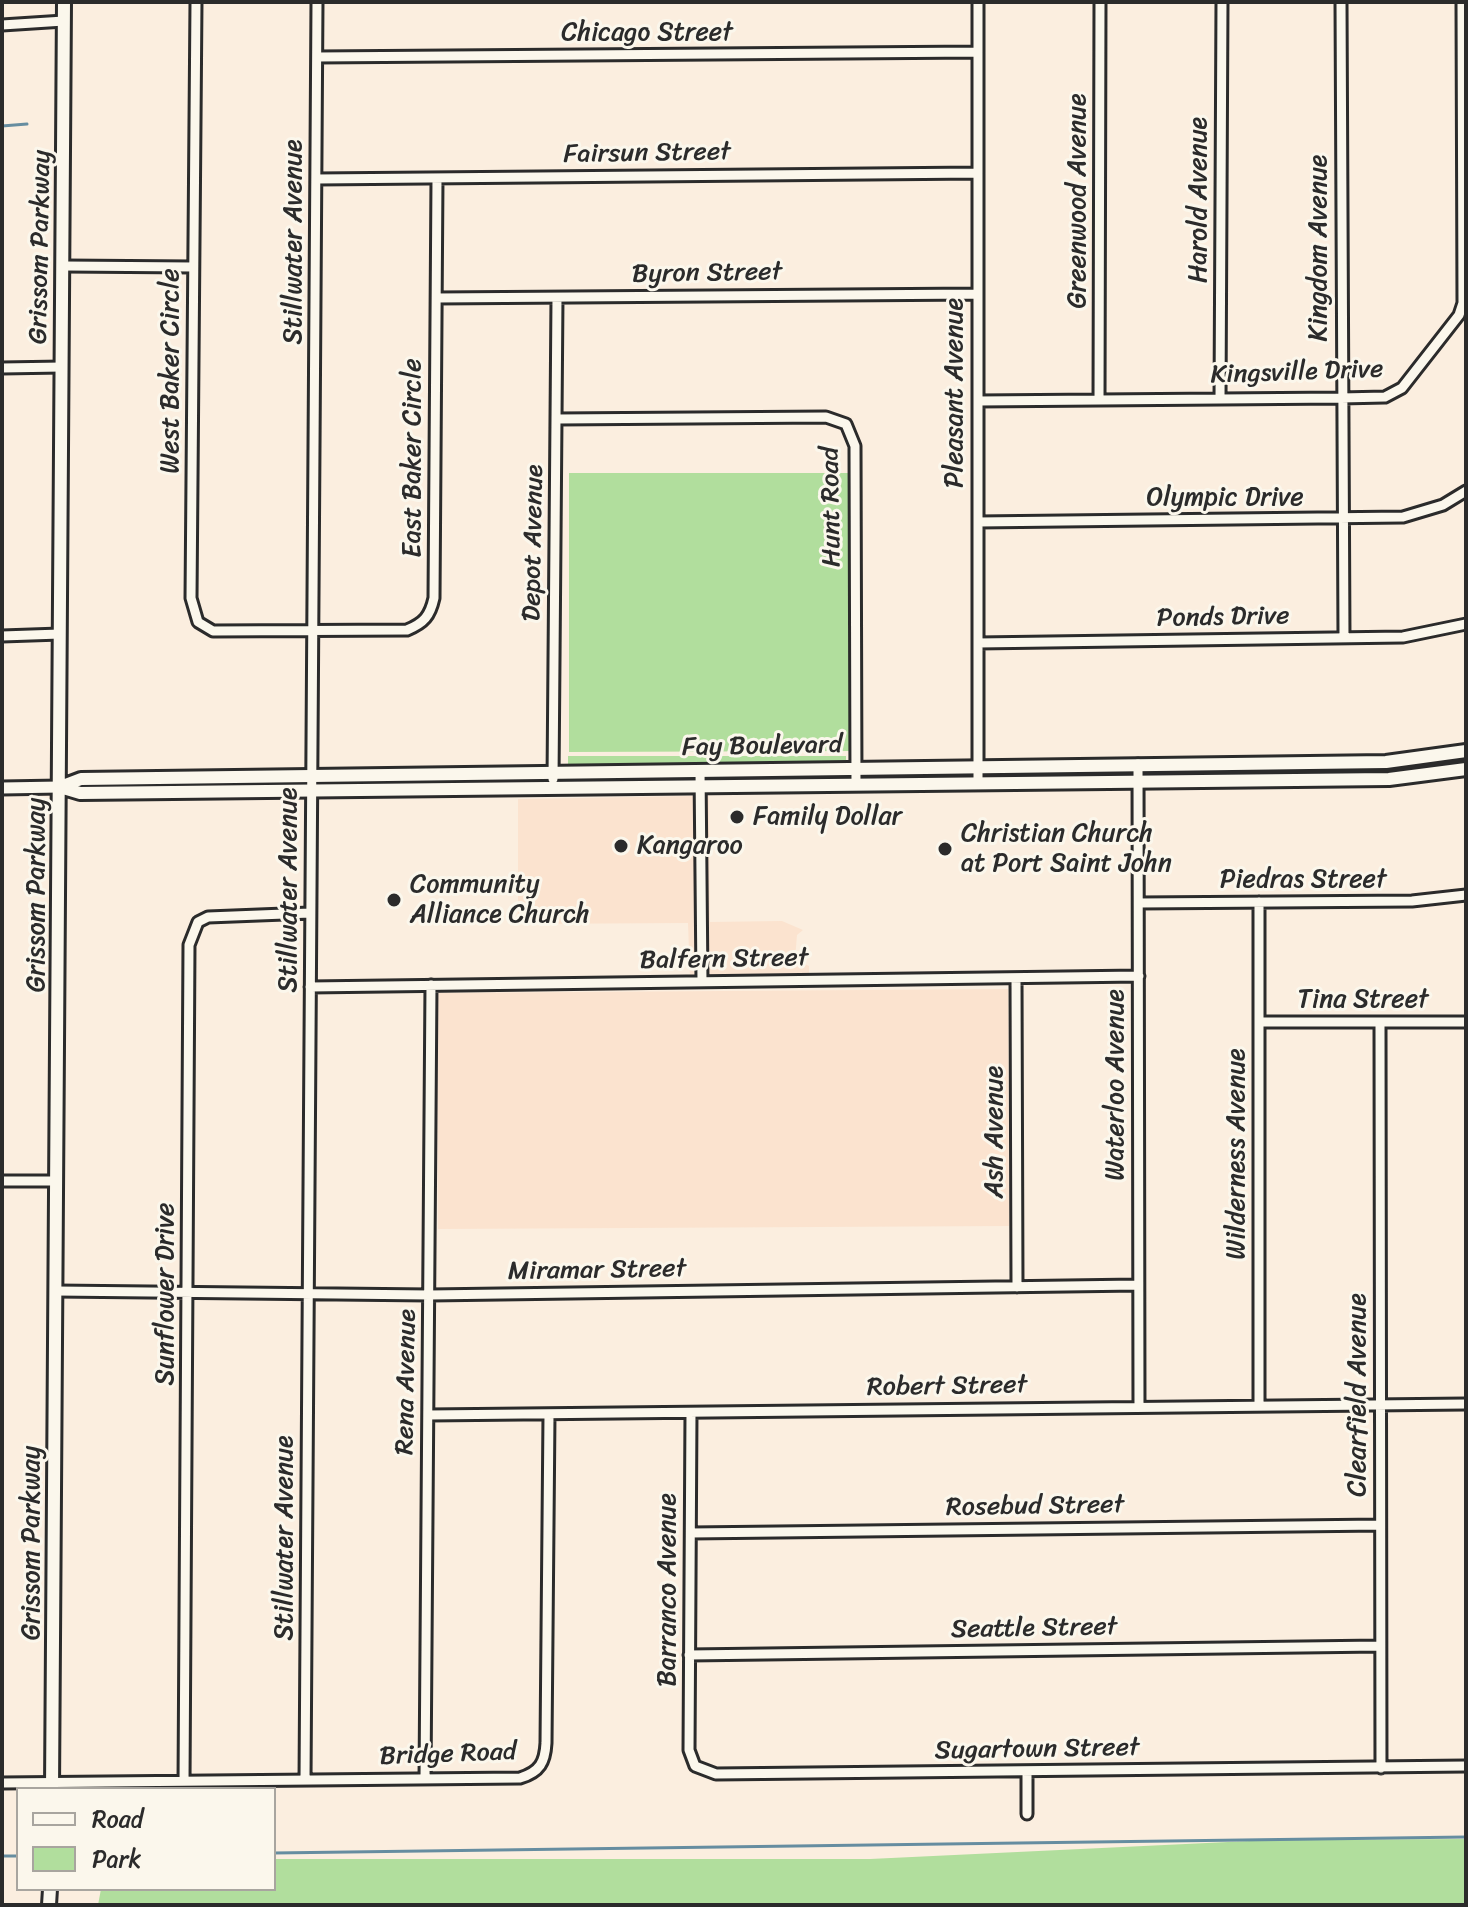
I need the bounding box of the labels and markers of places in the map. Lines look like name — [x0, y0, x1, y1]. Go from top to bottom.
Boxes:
place label: Family Dollar — [753, 801, 902, 833]
marker: Family Dollar — [728, 808, 746, 826]
place label: Christian Church at Port Saint John — [961, 818, 1172, 880]
place label: Kangaroo — [637, 830, 743, 862]
marker: Kangaroo — [612, 837, 630, 855]
marker: Christian Church at Port Saint John — [936, 840, 954, 858]
place label: Community Alliance Church — [410, 869, 590, 930]
marker: Community Alliance Church — [385, 891, 403, 909]

